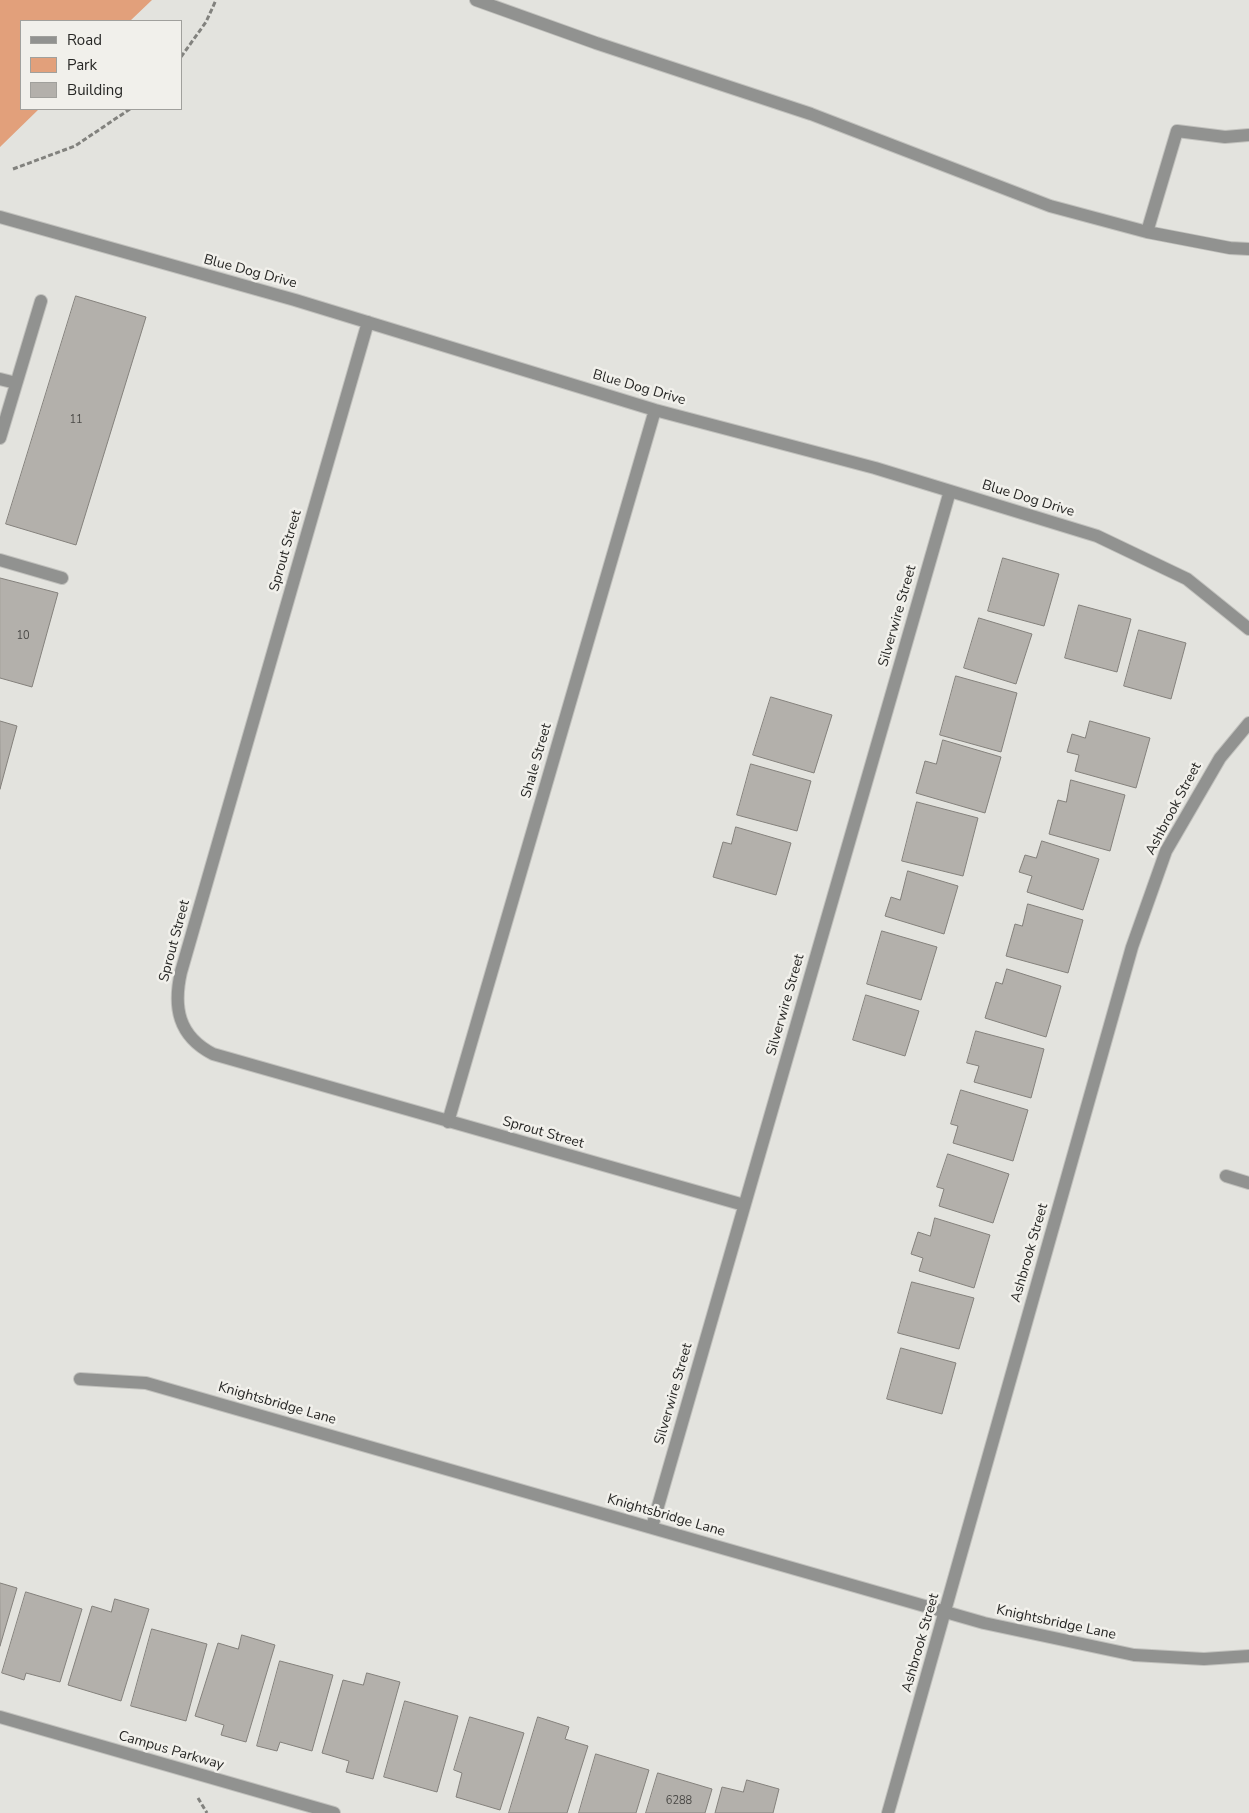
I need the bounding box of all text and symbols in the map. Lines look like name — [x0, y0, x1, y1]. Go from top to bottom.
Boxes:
legend — [20, 20, 182, 110]
text: Road — [67, 30, 102, 50]
text: Park — [67, 55, 97, 75]
text: Building — [67, 80, 123, 100]
street label: Blue Dog Drive — [202, 252, 298, 292]
street label: Blue Dog Drive — [591, 367, 687, 409]
house number: 11 — [69, 413, 83, 427]
street label: Blue Dog Drive — [980, 477, 1076, 521]
street label: Sprout Street — [266, 508, 306, 594]
street label: Silverwire Street — [875, 563, 921, 669]
house number: 10 — [16, 629, 30, 643]
street label: Shale Street — [518, 722, 556, 800]
street label: Ashbrook Street — [1143, 760, 1205, 858]
street label: Sprout Street — [156, 898, 194, 984]
street label: Silverwire Street — [763, 952, 809, 1058]
street label: Sprout Street — [500, 1113, 586, 1153]
street label: Ashbrook Street — [1008, 1202, 1052, 1304]
street label: Silverwire Street — [651, 1341, 697, 1447]
street label: Knightsbridge Lane — [216, 1379, 338, 1429]
street label: Knightsbridge Lane — [605, 1491, 727, 1541]
street label: Ashbrook Street — [899, 1592, 943, 1694]
street label: Knightsbridge Lane — [995, 1602, 1117, 1644]
street label: Campus Parkway — [116, 1728, 226, 1774]
house number: 6288 — [666, 1794, 692, 1808]

